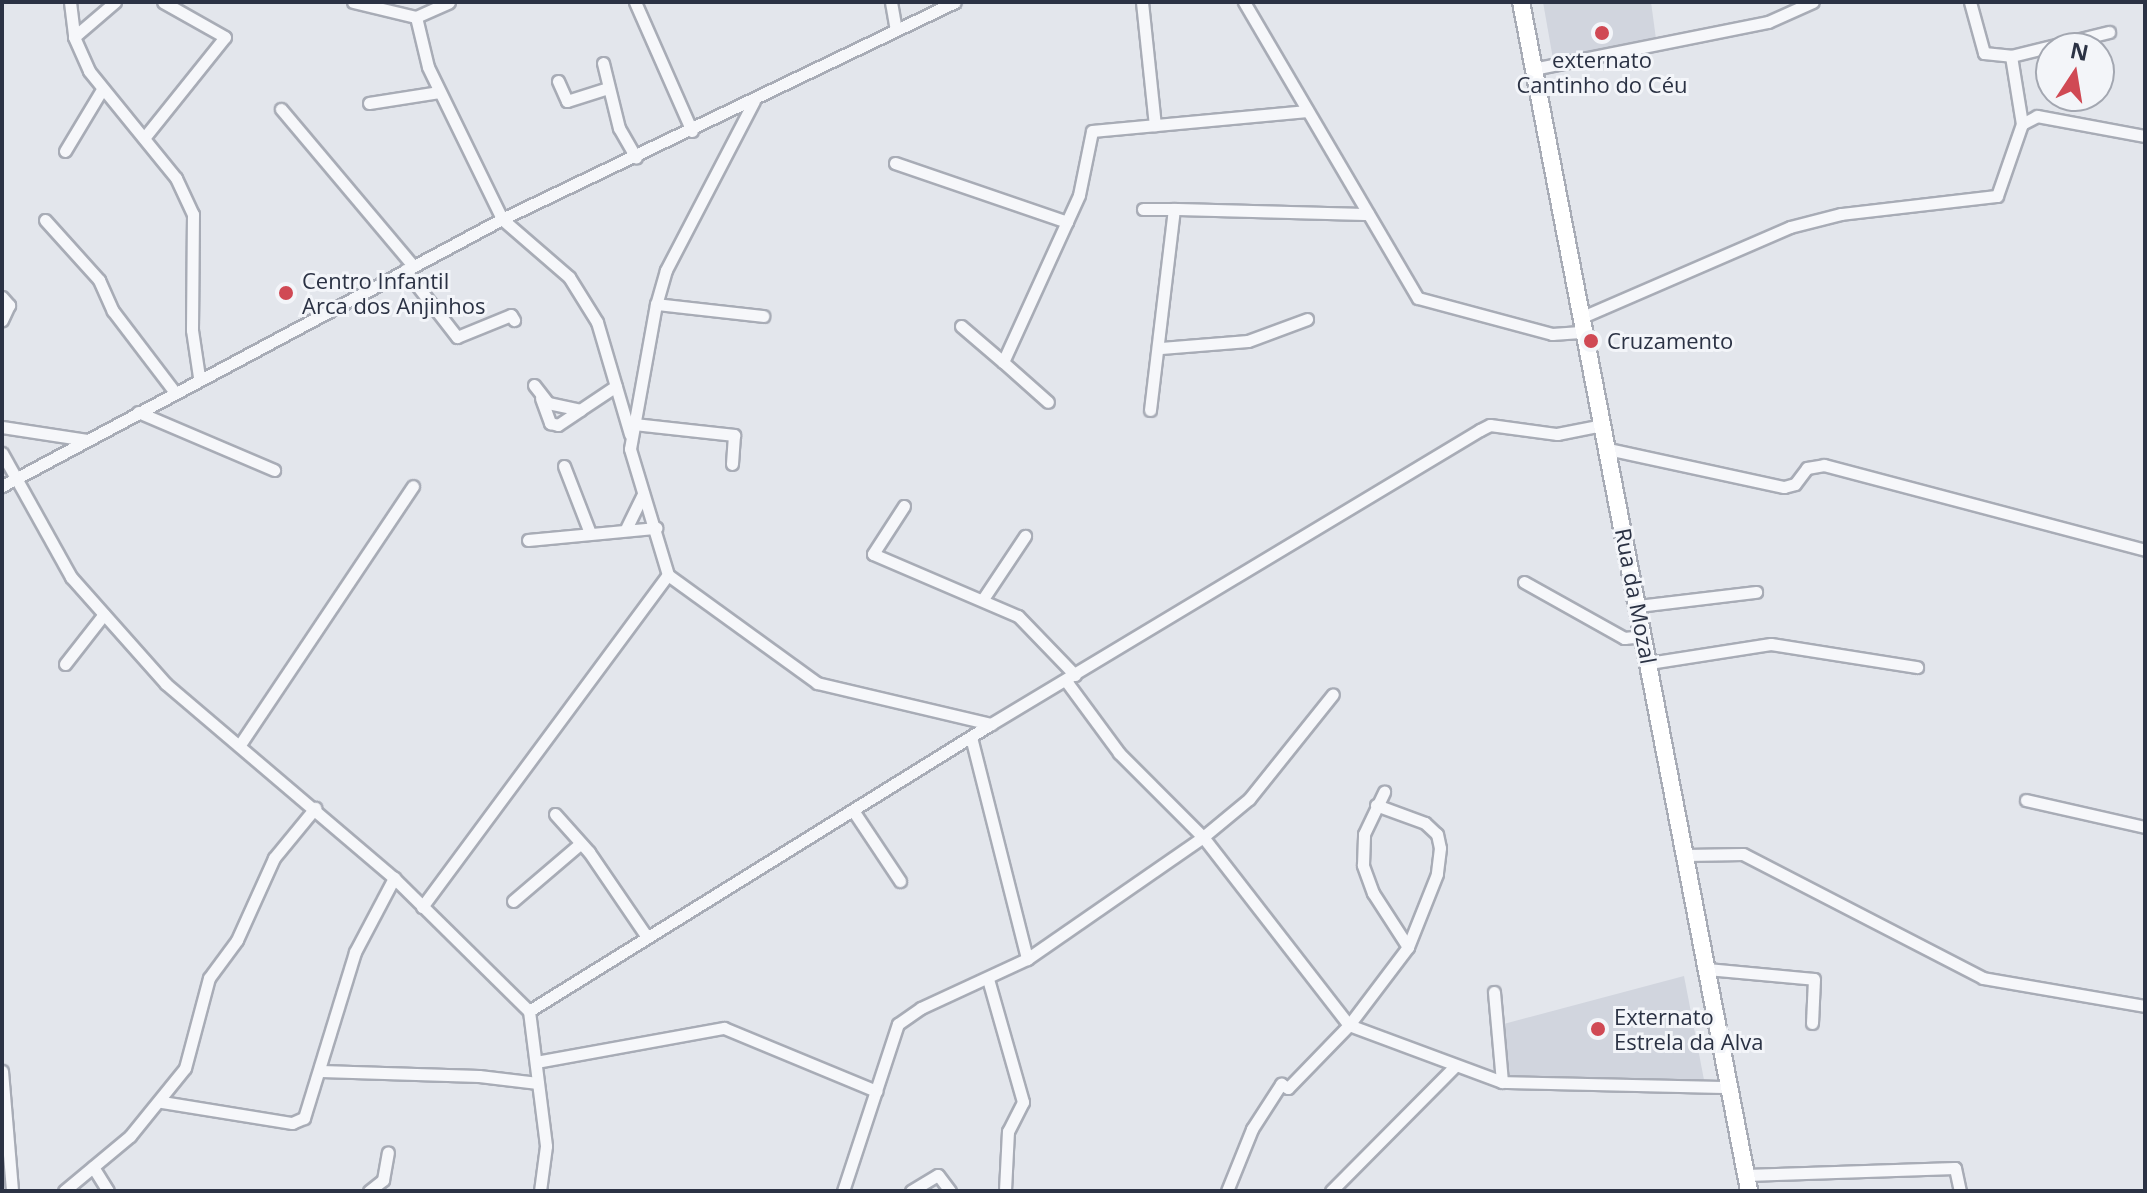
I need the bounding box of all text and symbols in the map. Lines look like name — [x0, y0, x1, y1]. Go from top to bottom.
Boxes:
marker: externato Cantinho do Céu — [1593, 24, 1611, 42]
north arrow — [2035, 32, 2115, 112]
text: N — [2068, 34, 2091, 67]
place label: externato Cantinho do Céu — [1516, 46, 1688, 98]
place label: Centro Infantil Arca dos Anjinhos — [302, 267, 485, 318]
marker: Centro Infantil Arca dos Anjinhos — [277, 284, 295, 302]
place label: Cruzamento — [1607, 328, 1733, 354]
marker: Cruzamento — [1582, 332, 1600, 350]
street label: Rua da Mozal — [1610, 526, 1662, 666]
place label: Externato Estrela da Alva — [1614, 1003, 1763, 1054]
marker: Externato Estrela da Alva — [1589, 1020, 1607, 1038]

